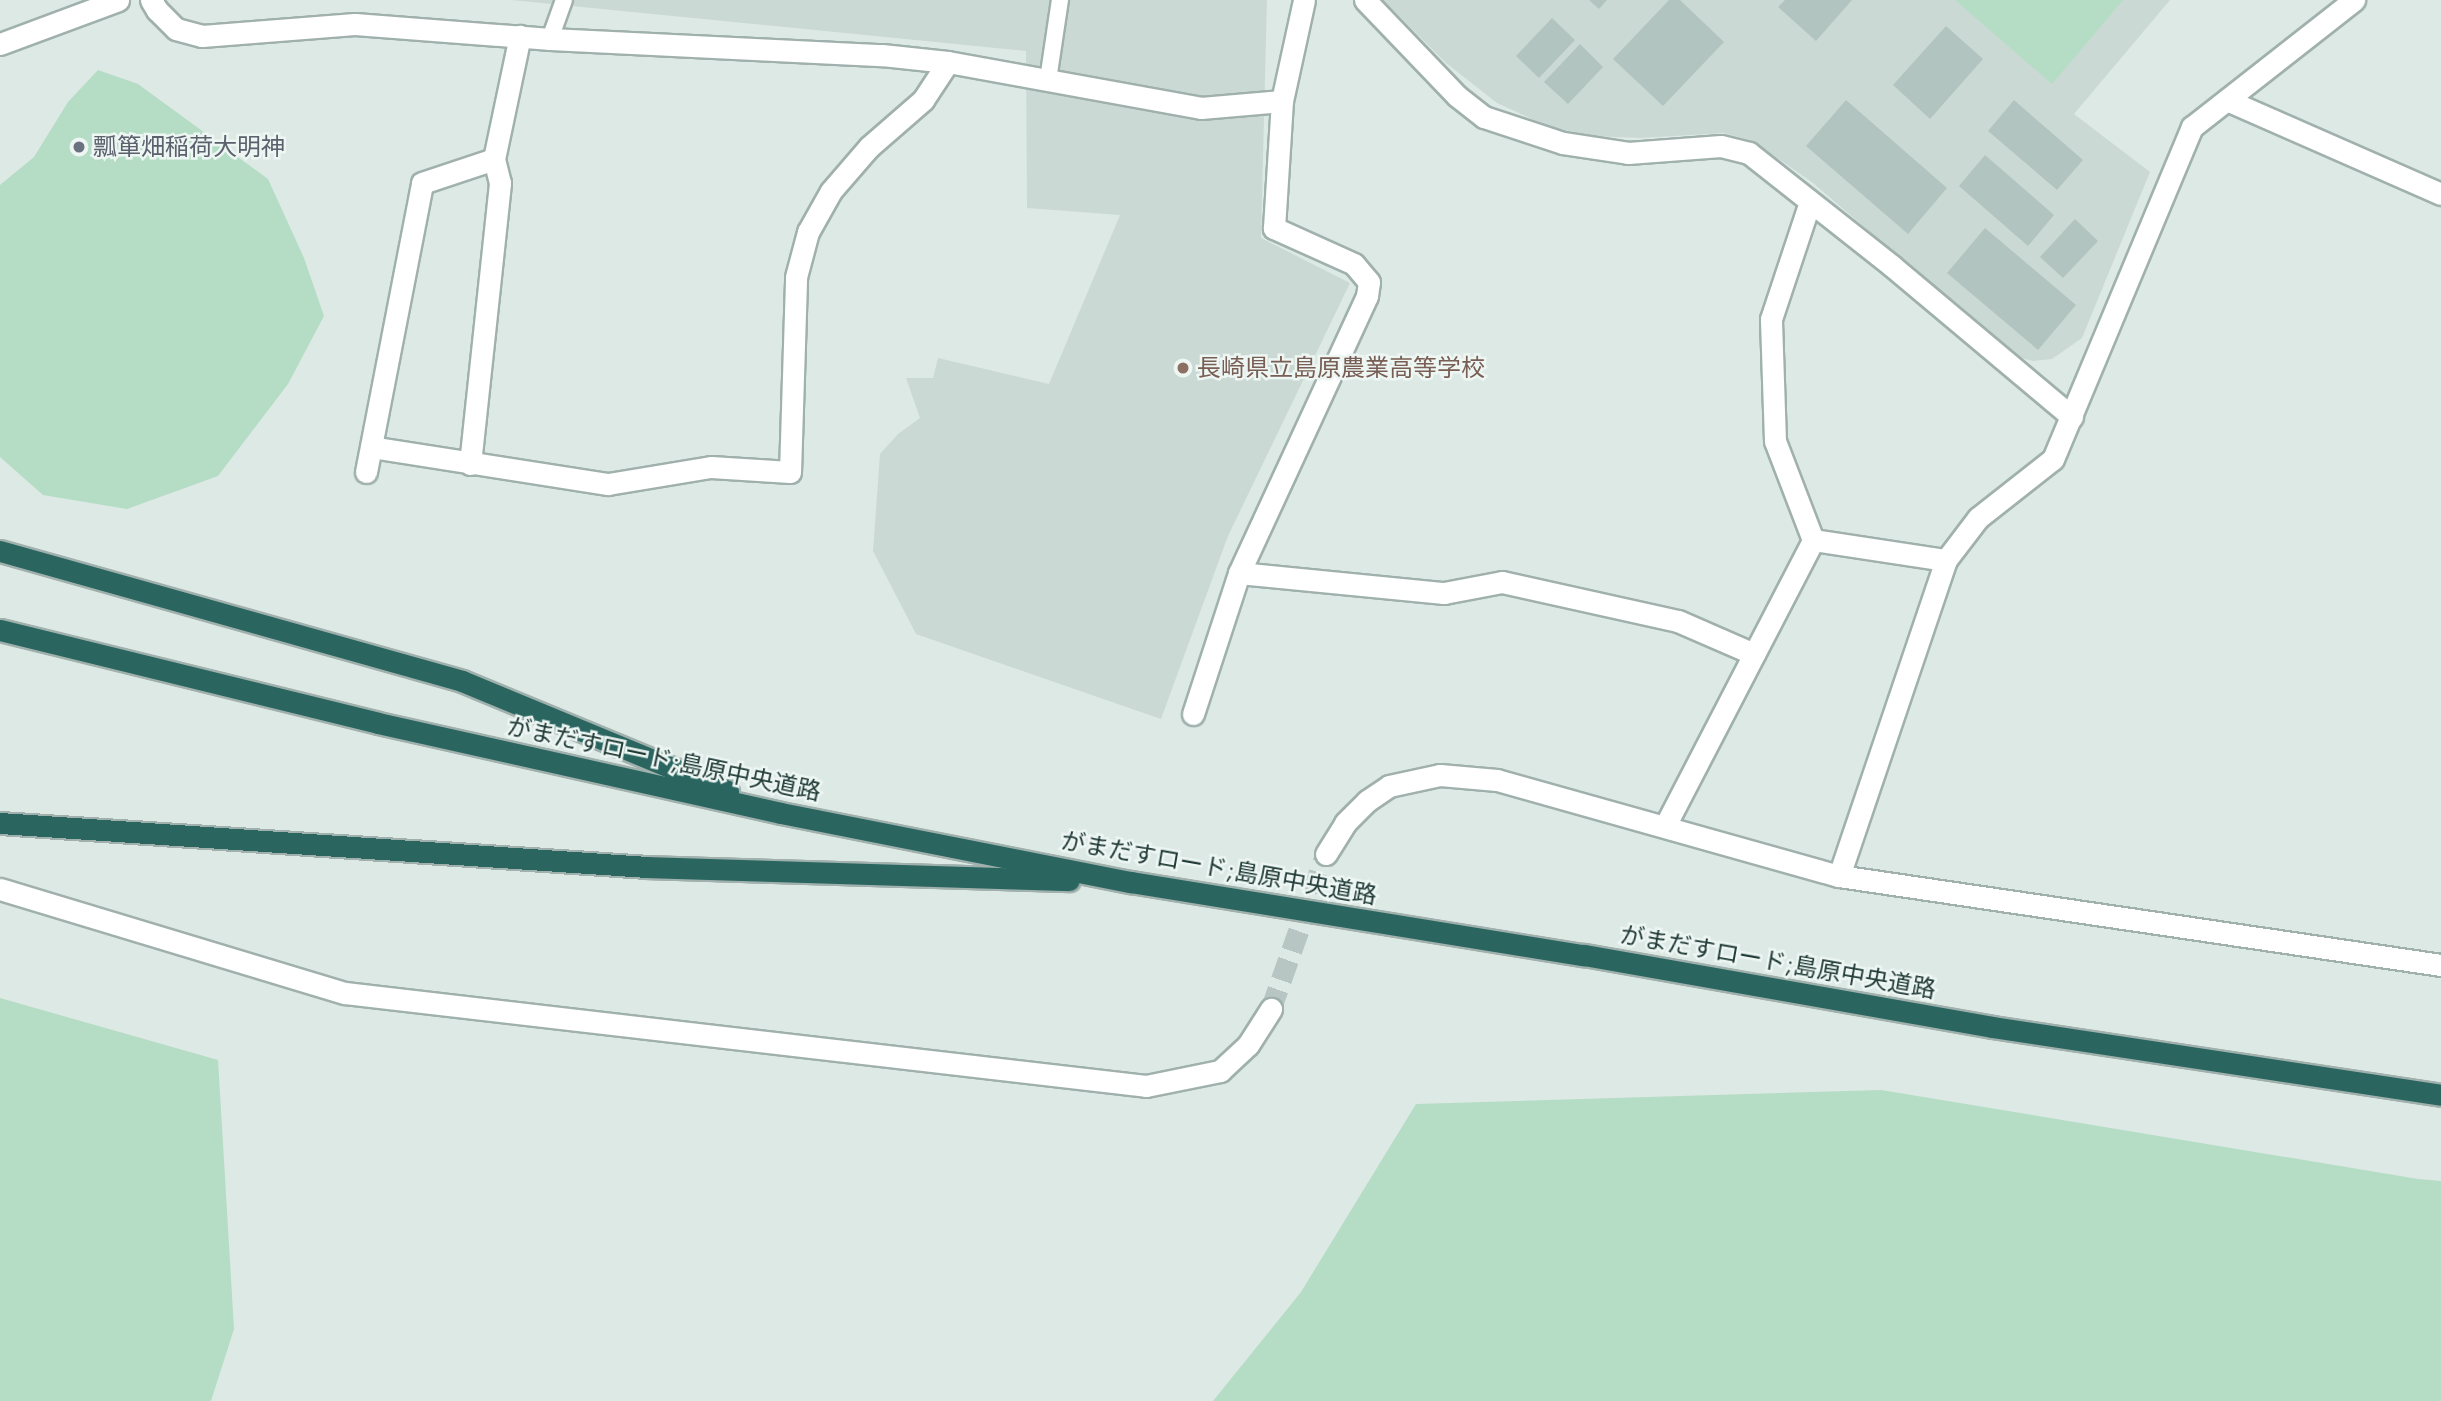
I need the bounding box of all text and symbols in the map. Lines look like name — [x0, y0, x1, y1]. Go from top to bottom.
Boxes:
place label: 瓢箪畑稲荷大明神 — [93, 133, 285, 161]
marker: 瓢箪畑稲荷大明神 — [71, 139, 87, 155]
place label: 長崎県立島原農業高等学校 — [1197, 354, 1485, 382]
marker: 長崎県立島原農業高等学校 — [1175, 360, 1191, 376]
street label: がまだすロード;島原中央道路 — [505, 712, 823, 806]
street label: がまだすロード;島原中央道路 — [1059, 826, 1379, 910]
street label: がまだすロード;島原中央道路 — [1618, 920, 1938, 1004]

